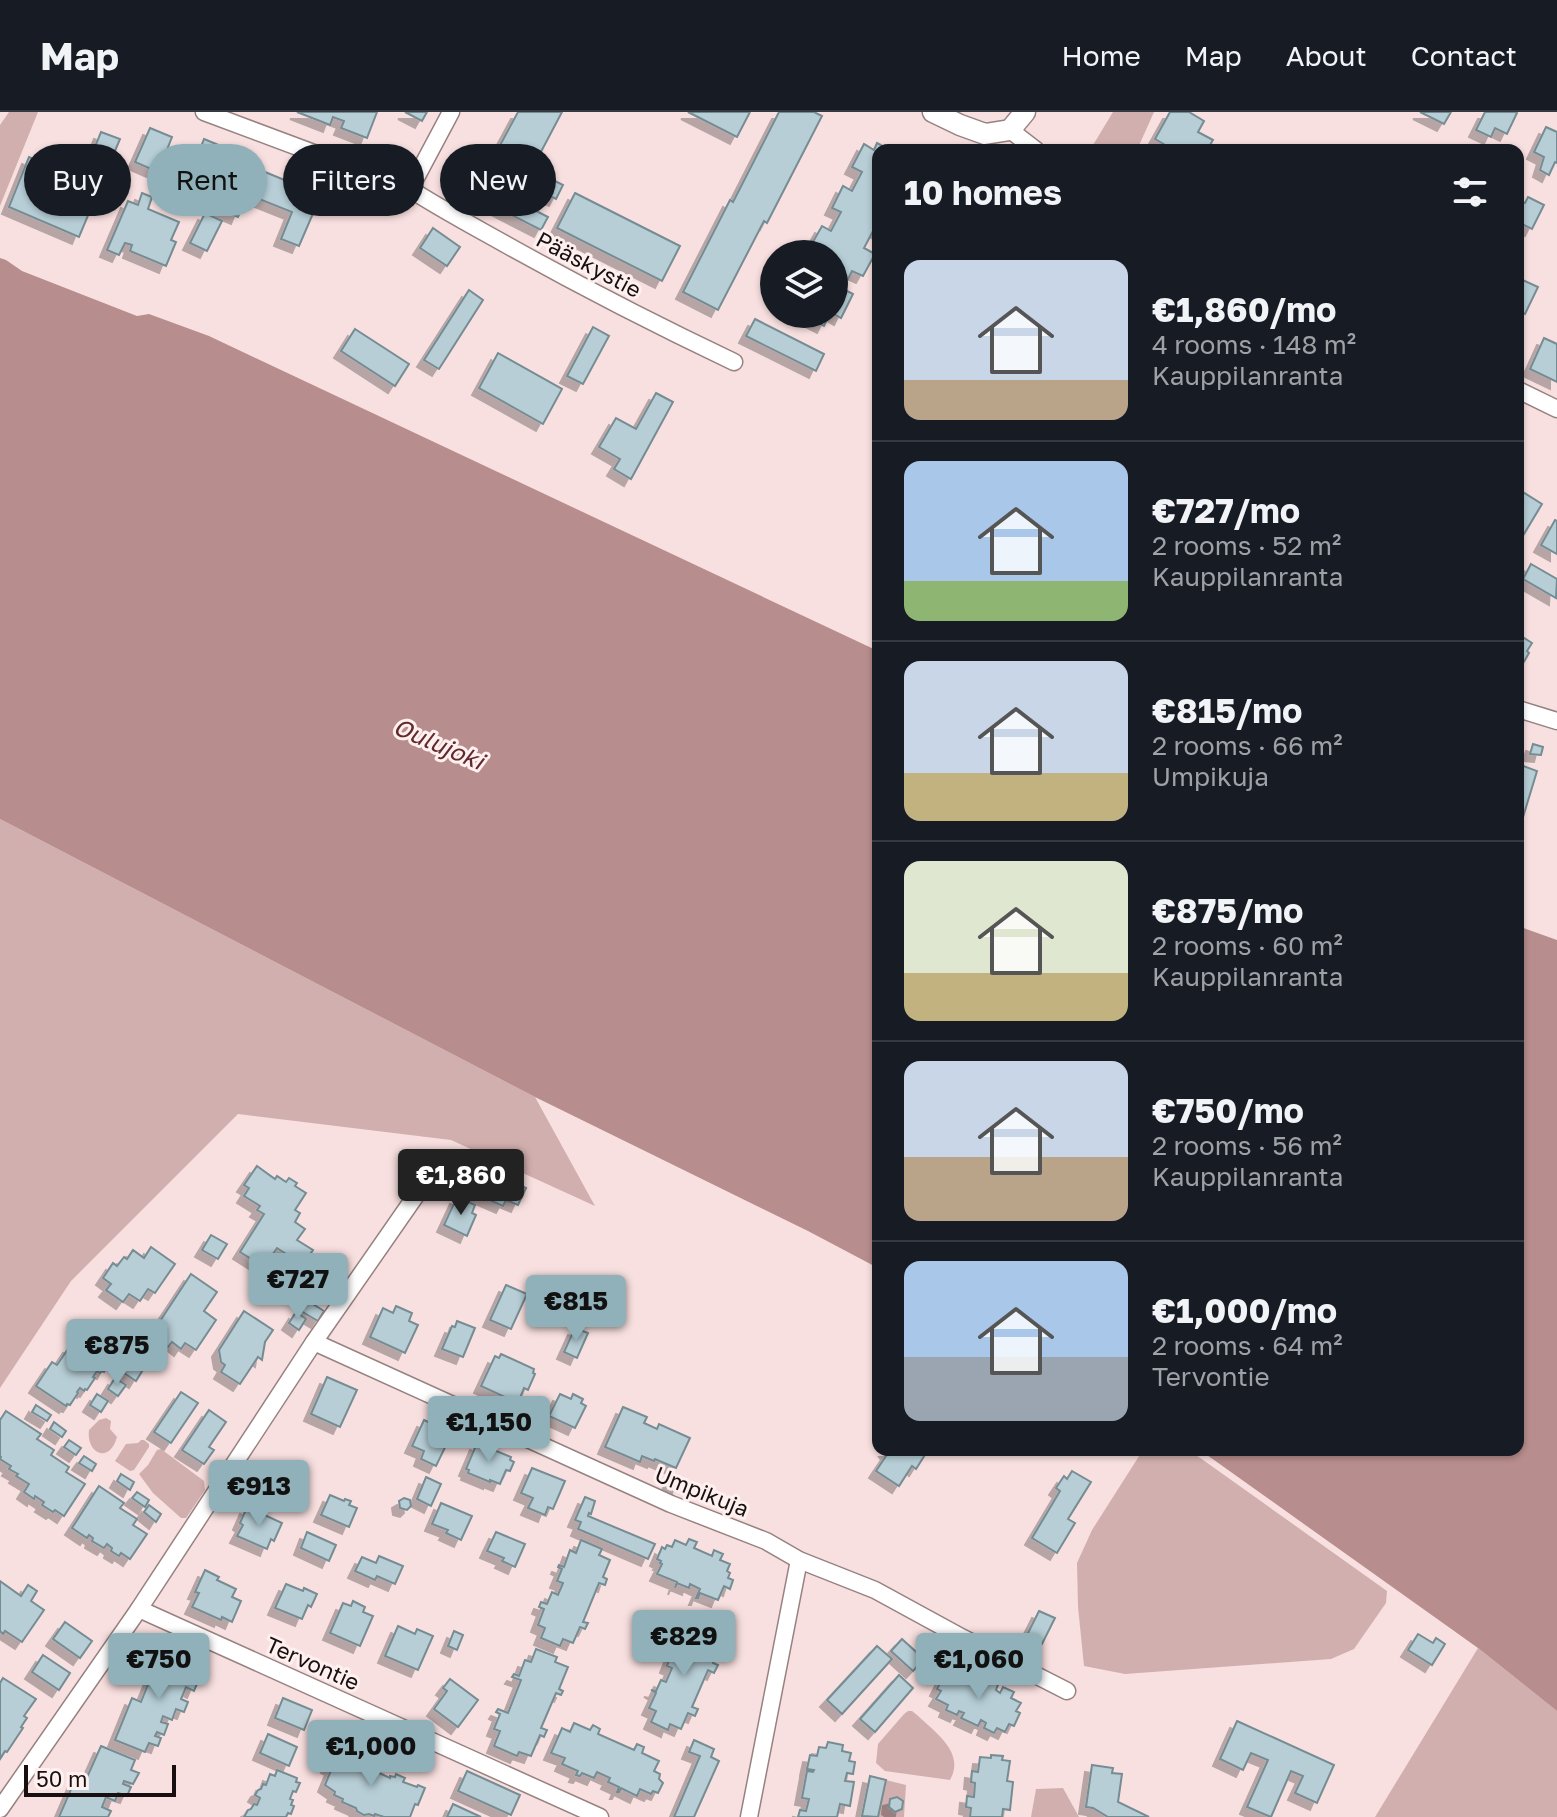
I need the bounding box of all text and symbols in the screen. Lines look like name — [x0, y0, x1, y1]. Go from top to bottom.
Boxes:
text: Map — [40, 33, 119, 78]
text: Home — [1062, 39, 1141, 72]
text: Map — [1185, 39, 1242, 72]
text: About — [1286, 39, 1367, 72]
text: Contact — [1411, 39, 1517, 72]
chip: Buy — [24, 144, 131, 216]
chip: Rent — [147, 144, 267, 216]
chip: Filters — [283, 144, 424, 216]
chip: New — [440, 144, 556, 216]
icon: filters — [1448, 170, 1492, 214]
text: 10 homes — [904, 172, 1062, 212]
street label: Pääskystie — [532, 225, 646, 303]
map controls — [760, 240, 848, 328]
button: layers — [760, 240, 848, 328]
text: €1,860/mo — [1152, 289, 1336, 329]
icon: home — [968, 292, 1064, 388]
text: 4 rooms · 148 m² — [1152, 329, 1356, 360]
text: Kauppilanranta — [1152, 360, 1343, 391]
text: €727/mo — [1152, 490, 1300, 530]
icon: home — [968, 493, 1064, 589]
text: 2 rooms · 52 m² — [1152, 530, 1341, 561]
text: Kauppilanranta — [1152, 561, 1343, 592]
text: €815/mo — [1152, 690, 1302, 730]
icon: home — [968, 693, 1064, 789]
water label: Oulujoki — [389, 711, 491, 777]
text: 2 rooms · 66 m² — [1152, 730, 1343, 761]
text: Umpikuja — [1152, 761, 1269, 792]
text: €875/mo — [1152, 890, 1303, 930]
icon: home — [968, 893, 1064, 989]
text: 2 rooms · 60 m² — [1152, 930, 1343, 961]
text: Kauppilanranta — [1152, 961, 1343, 992]
text: €750/mo — [1152, 1090, 1304, 1130]
icon: home — [968, 1093, 1064, 1189]
text: 2 rooms · 56 m² — [1152, 1130, 1342, 1161]
pin: €1,860 — [396, 1149, 526, 1217]
text: €1,860 — [416, 1159, 506, 1190]
text: Kauppilanranta — [1152, 1161, 1343, 1192]
pin: €727 — [251, 1253, 345, 1321]
text: €727 — [267, 1263, 329, 1294]
pin: €815 — [529, 1275, 623, 1343]
text: €815 — [544, 1285, 608, 1316]
text: €1,000/mo — [1152, 1290, 1337, 1330]
icon: home — [968, 1293, 1064, 1389]
pin: €875 — [70, 1319, 164, 1387]
text: €875 — [84, 1329, 150, 1360]
text: 2 rooms · 64 m² — [1152, 1330, 1343, 1361]
text: Tervontie — [1152, 1361, 1270, 1392]
pin: €1,150 — [424, 1396, 554, 1464]
text: €1,150 — [446, 1406, 532, 1437]
pin: €913 — [212, 1460, 306, 1528]
street label: Umpikuja — [651, 1460, 753, 1522]
text: €913 — [227, 1470, 291, 1501]
pin: €829 — [637, 1610, 731, 1678]
text: €829 — [650, 1620, 718, 1651]
street label: Tervontie — [262, 1630, 364, 1696]
pin: €750 — [112, 1633, 206, 1701]
pin: €1,060 — [914, 1633, 1044, 1701]
text: €750 — [126, 1643, 192, 1674]
text: €1,060 — [934, 1643, 1024, 1674]
pin: €1,000 — [306, 1720, 436, 1788]
text: €1,000 — [326, 1730, 416, 1761]
scale bar — [24, 1761, 176, 1797]
text: 50 m — [36, 1765, 87, 1792]

